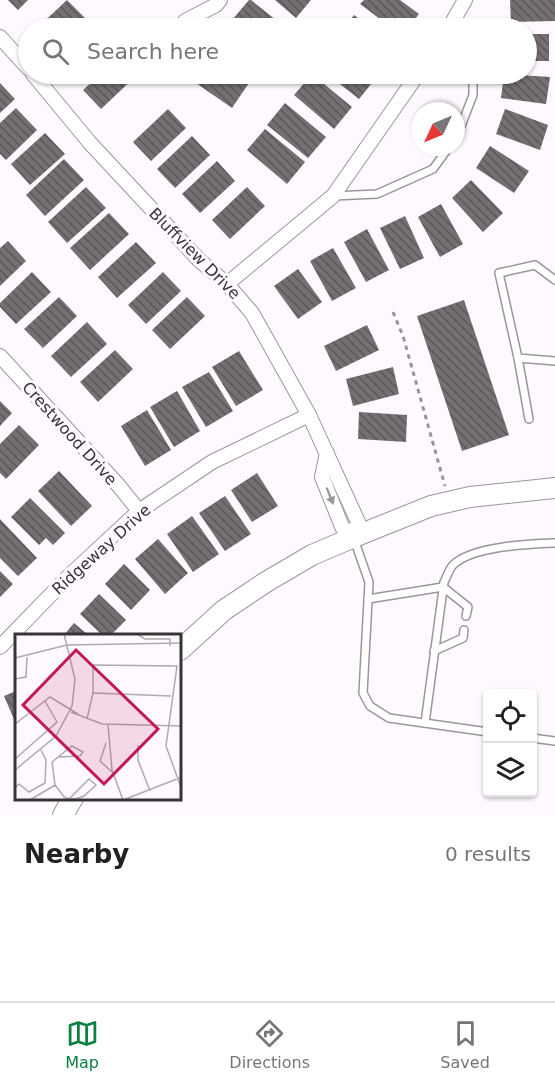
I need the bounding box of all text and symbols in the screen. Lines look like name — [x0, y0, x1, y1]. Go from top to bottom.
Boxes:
search box — [18, 18, 537, 84]
icon: search — [39, 35, 72, 68]
text: Search here — [87, 39, 219, 64]
north arrow — [411, 102, 465, 156]
street label: Bluffview Drive — [145, 204, 244, 303]
street label: Crestwood Drive — [18, 378, 121, 489]
one-way arrow — [326, 487, 335, 505]
street label: Ridgeway Drive — [48, 500, 154, 599]
inset map — [15, 634, 182, 800]
map controls — [483, 689, 537, 797]
button: locate — [483, 689, 537, 743]
button: layers — [483, 743, 537, 797]
text: Nearby — [24, 839, 129, 869]
text: 0 results — [445, 842, 531, 866]
tab: Map — [65, 1017, 99, 1072]
tab: Directions — [229, 1017, 310, 1072]
tab: Saved — [440, 1017, 490, 1072]

